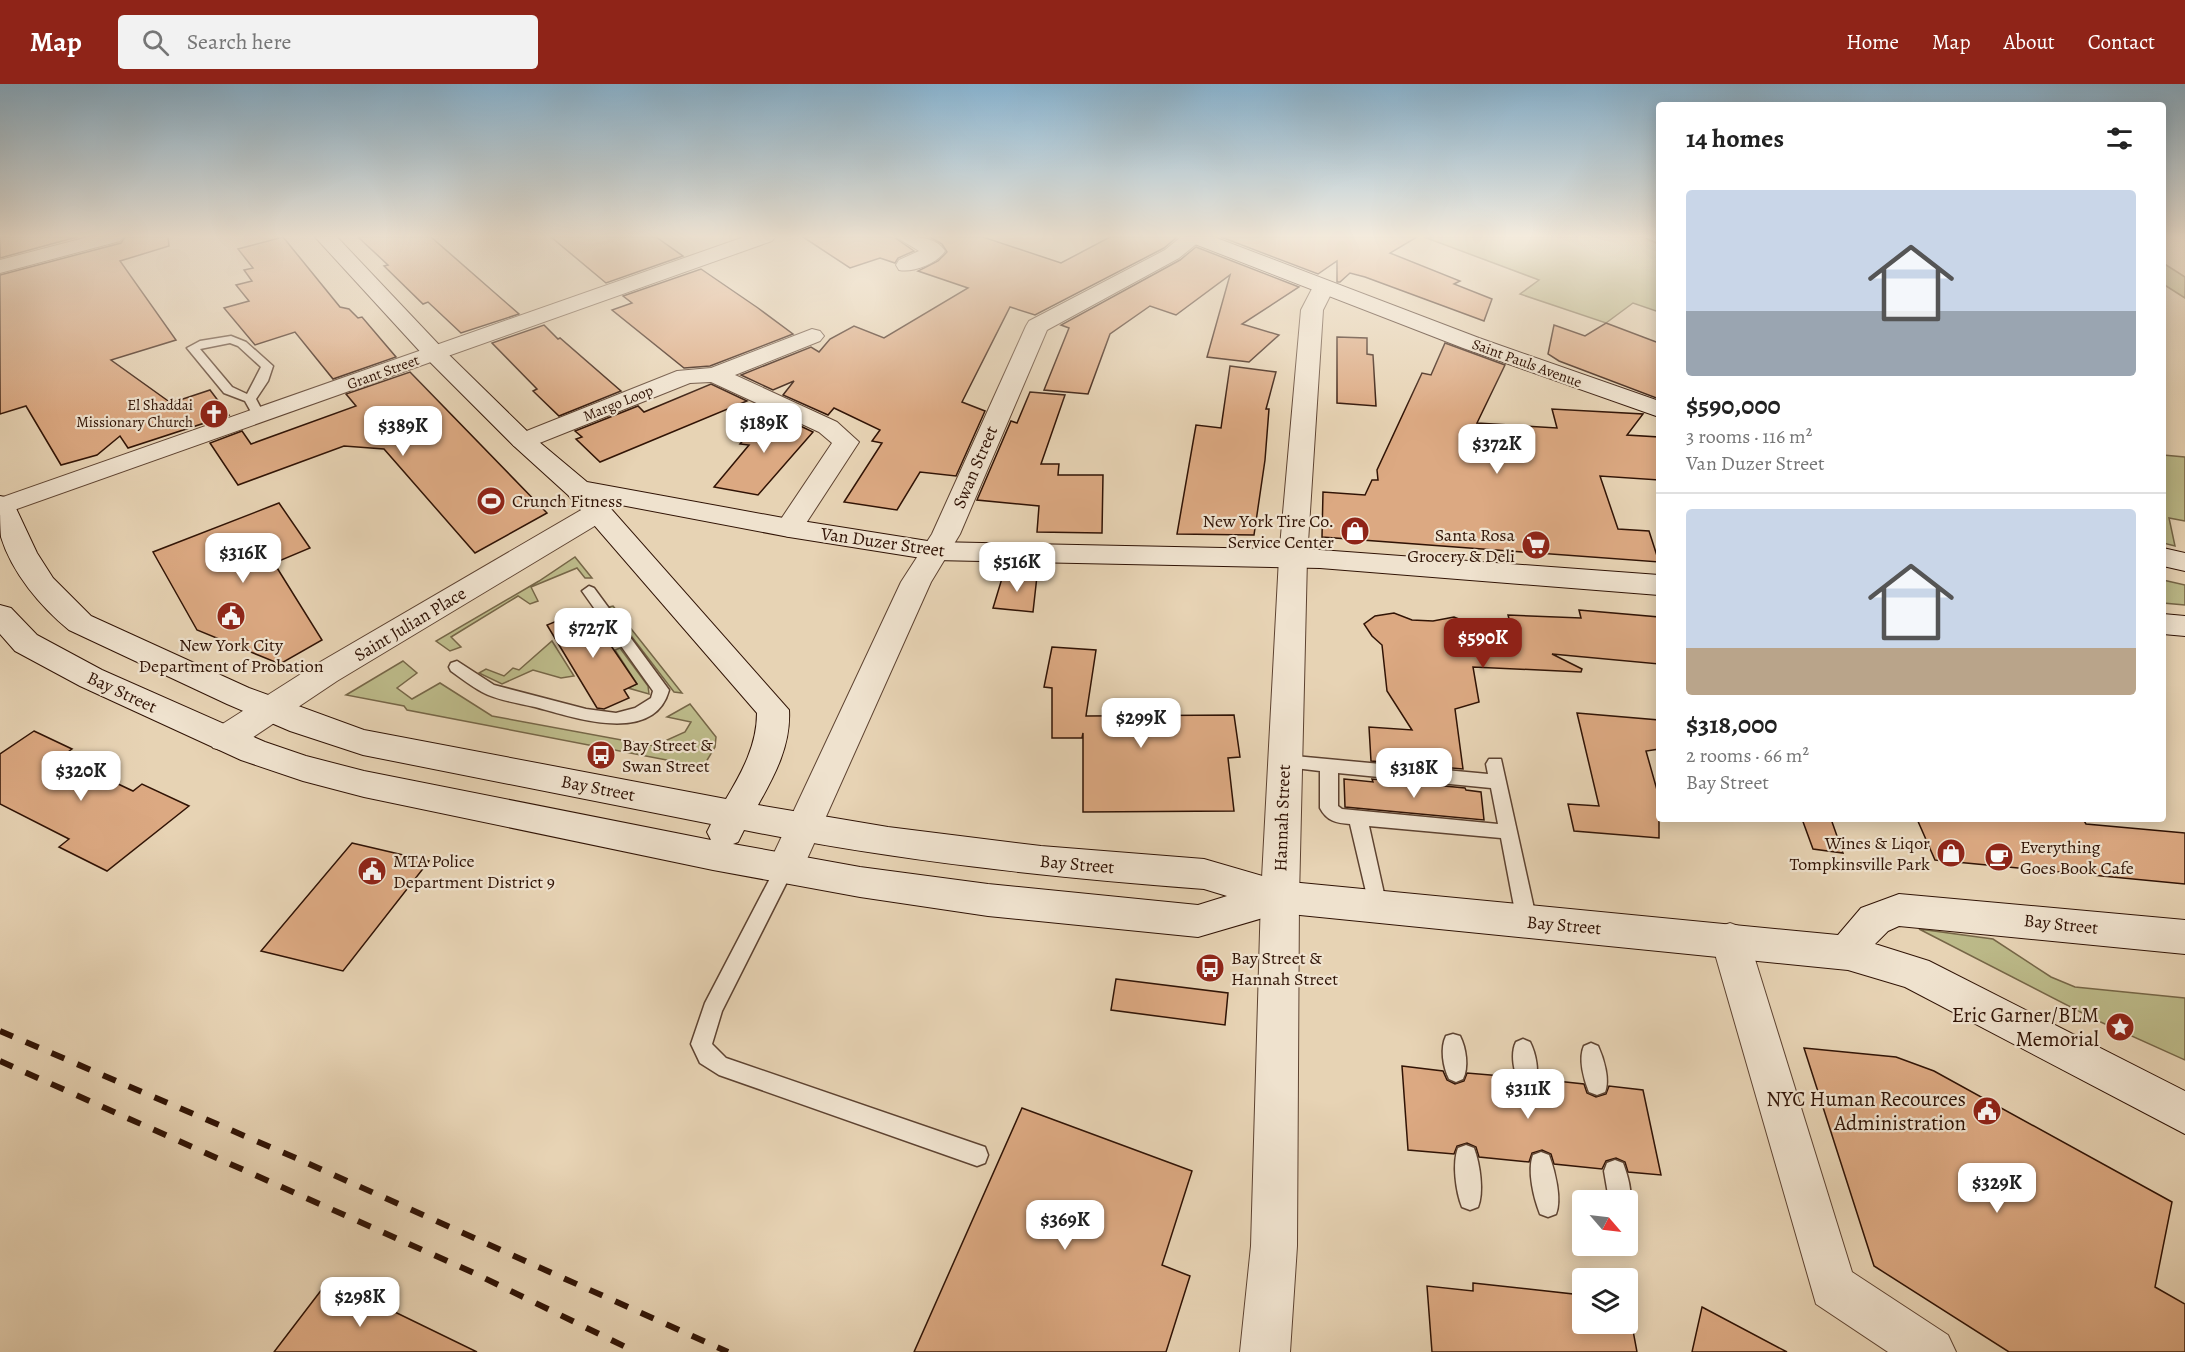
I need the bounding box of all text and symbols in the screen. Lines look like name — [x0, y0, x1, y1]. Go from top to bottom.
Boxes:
search box — [118, 15, 538, 69]
text: Map — [30, 23, 82, 61]
icon: search — [139, 26, 172, 59]
text: Search here — [187, 27, 291, 57]
text: Home — [1846, 28, 1899, 56]
text: Map — [1932, 28, 1970, 56]
text: About — [2003, 28, 2055, 56]
text: Contact — [2088, 28, 2155, 56]
text: 14 homes — [1686, 121, 1784, 156]
icon: filters — [2103, 122, 2136, 155]
icon: home — [1857, 229, 1965, 337]
street label: Saint Pauls Avenue — [1469, 334, 1585, 392]
street label: Grant Street — [344, 350, 422, 394]
street label: Margo Loop — [580, 380, 656, 426]
text: $590,000 — [1686, 388, 1781, 423]
place label: El Shaddai Missionary Church — [76, 395, 193, 432]
church icon: El Shaddai Missionary Church — [198, 398, 230, 430]
pin: $189K — [722, 403, 806, 454]
pin: $389K — [361, 406, 445, 457]
text: $189K — [740, 409, 788, 436]
text: $389K — [378, 412, 428, 439]
street label: Swan Street — [947, 422, 1003, 512]
text: 3 rooms · 116 m² — [1686, 423, 1812, 450]
pin: $372K — [1455, 424, 1539, 475]
text: $372K — [1472, 430, 1522, 457]
text: Van Duzer Street — [1686, 450, 1825, 477]
sports icon: Crunch Fitness — [475, 485, 507, 517]
place label: Crunch Fitness — [512, 489, 622, 513]
place label: New York Tire Co. Service Center — [1202, 509, 1334, 554]
shop icon: New York Tire Co. Service Center — [1339, 515, 1371, 547]
street label: Van Duzer Street — [819, 521, 947, 563]
place label: Santa Rosa Grocery & Deli — [1407, 523, 1516, 568]
supermarket icon: Santa Rosa Grocery & Deli — [1520, 529, 1552, 561]
pin: $316K — [201, 533, 285, 584]
text: $316K — [219, 539, 267, 566]
pin: $516K — [975, 542, 1059, 593]
text: $516K — [993, 548, 1041, 575]
icon: home — [1857, 548, 1965, 656]
street label: Saint Julian Place — [350, 581, 470, 667]
public building icon: New York City Department of Probation — [215, 600, 247, 632]
pin: $727K — [551, 608, 635, 659]
text: $727K — [568, 614, 618, 641]
pin: $590K — [1441, 618, 1525, 669]
text: $590K — [1458, 624, 1508, 651]
place label: New York City Department of Probation — [138, 633, 324, 678]
street label: Bay Street — [83, 665, 161, 719]
pin: $299K — [1099, 698, 1183, 749]
text: $299K — [1116, 704, 1166, 731]
text: $318,000 — [1686, 707, 1777, 742]
place label: Bay Street & Swan Street — [622, 733, 713, 778]
bus stop icon: Bay Street & Swan Street — [585, 739, 617, 771]
text: 2 rooms · 66 m² — [1686, 742, 1809, 769]
pin: $318K — [1372, 748, 1456, 799]
pin: $320K — [39, 751, 123, 802]
text: $318K — [1390, 754, 1438, 781]
text: $320K — [56, 757, 106, 784]
street label: Hannah Street — [1268, 764, 1296, 872]
street label: Bay Street — [559, 769, 637, 807]
text: Bay Street — [1686, 769, 1769, 796]
place label: Wines & Liqor Tompkinsville Park — [1789, 831, 1930, 876]
place label: Everything Goes Book Cafe — [2020, 835, 2134, 880]
shop icon: Wines & Liqor Tompkinsville Park — [1935, 837, 1967, 869]
cafe icon: Everything Goes Book Cafe — [1983, 841, 2015, 873]
place label: MTA Police Department District 9 — [393, 849, 555, 894]
street label: Bay Street — [1039, 849, 1115, 879]
public building icon: MTA Police Department District 9 — [356, 855, 388, 887]
street label: Bay Street — [2023, 908, 2099, 940]
street label: Bay Street — [1526, 910, 1602, 940]
place label: Bay Street & Hannah Street — [1231, 946, 1338, 991]
bus stop icon: Bay Street & Hannah Street — [1194, 952, 1226, 984]
place label: Eric Garner/BLM Memorial — [1952, 1001, 2099, 1053]
place icon: Eric Garner/BLM Memorial — [2104, 1011, 2136, 1043]
pin: $311K — [1486, 1069, 1570, 1120]
text: $311K — [1505, 1075, 1551, 1102]
place label: NYC Human Recources Administration — [1766, 1085, 1966, 1137]
public building icon: NYC Human Recources Administration — [1971, 1095, 2003, 1127]
pin: $329K — [1955, 1163, 2039, 1214]
text: $329K — [1972, 1169, 2022, 1196]
north arrow — [1572, 1190, 1638, 1256]
map controls — [1572, 1190, 1638, 1334]
pin: $369K — [1023, 1200, 1107, 1251]
text: $369K — [1040, 1206, 1090, 1233]
button: layers — [1572, 1268, 1638, 1334]
pin: $298K — [318, 1277, 402, 1328]
text: $298K — [335, 1283, 385, 1310]

